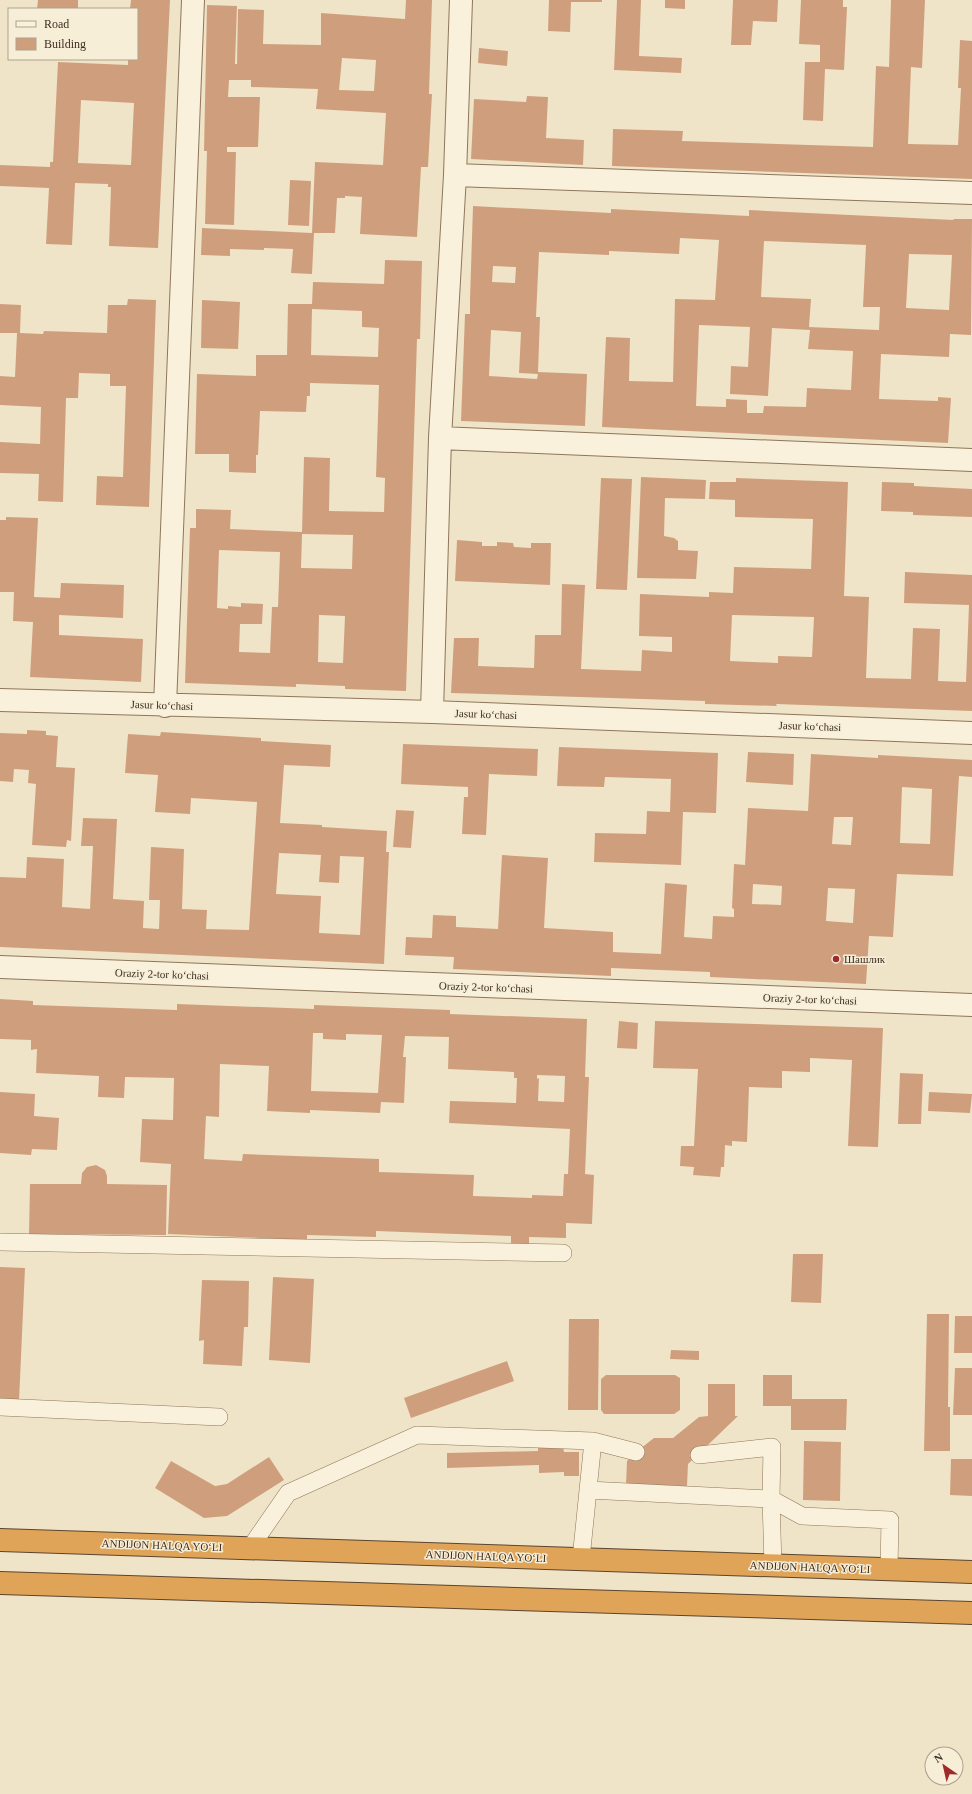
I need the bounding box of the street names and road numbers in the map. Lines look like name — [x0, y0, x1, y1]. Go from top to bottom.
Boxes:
street label: Jasur koʻchasi — [130, 698, 194, 712]
street label: Jasur koʻchasi — [454, 707, 518, 721]
street label: Jasur koʻchasi — [778, 719, 842, 733]
street label: Oraziy 2-tor koʻchasi — [115, 966, 209, 982]
street label: Oraziy 2-tor koʻchasi — [439, 979, 533, 995]
street label: Oraziy 2-tor koʻchasi — [763, 991, 857, 1007]
street label: ANDIJON HALQA YO‘LI — [102, 1537, 223, 1553]
street label: ANDIJON HALQA YO‘LI — [426, 1548, 547, 1564]
street label: ANDIJON HALQA YO‘LI — [750, 1559, 871, 1575]

